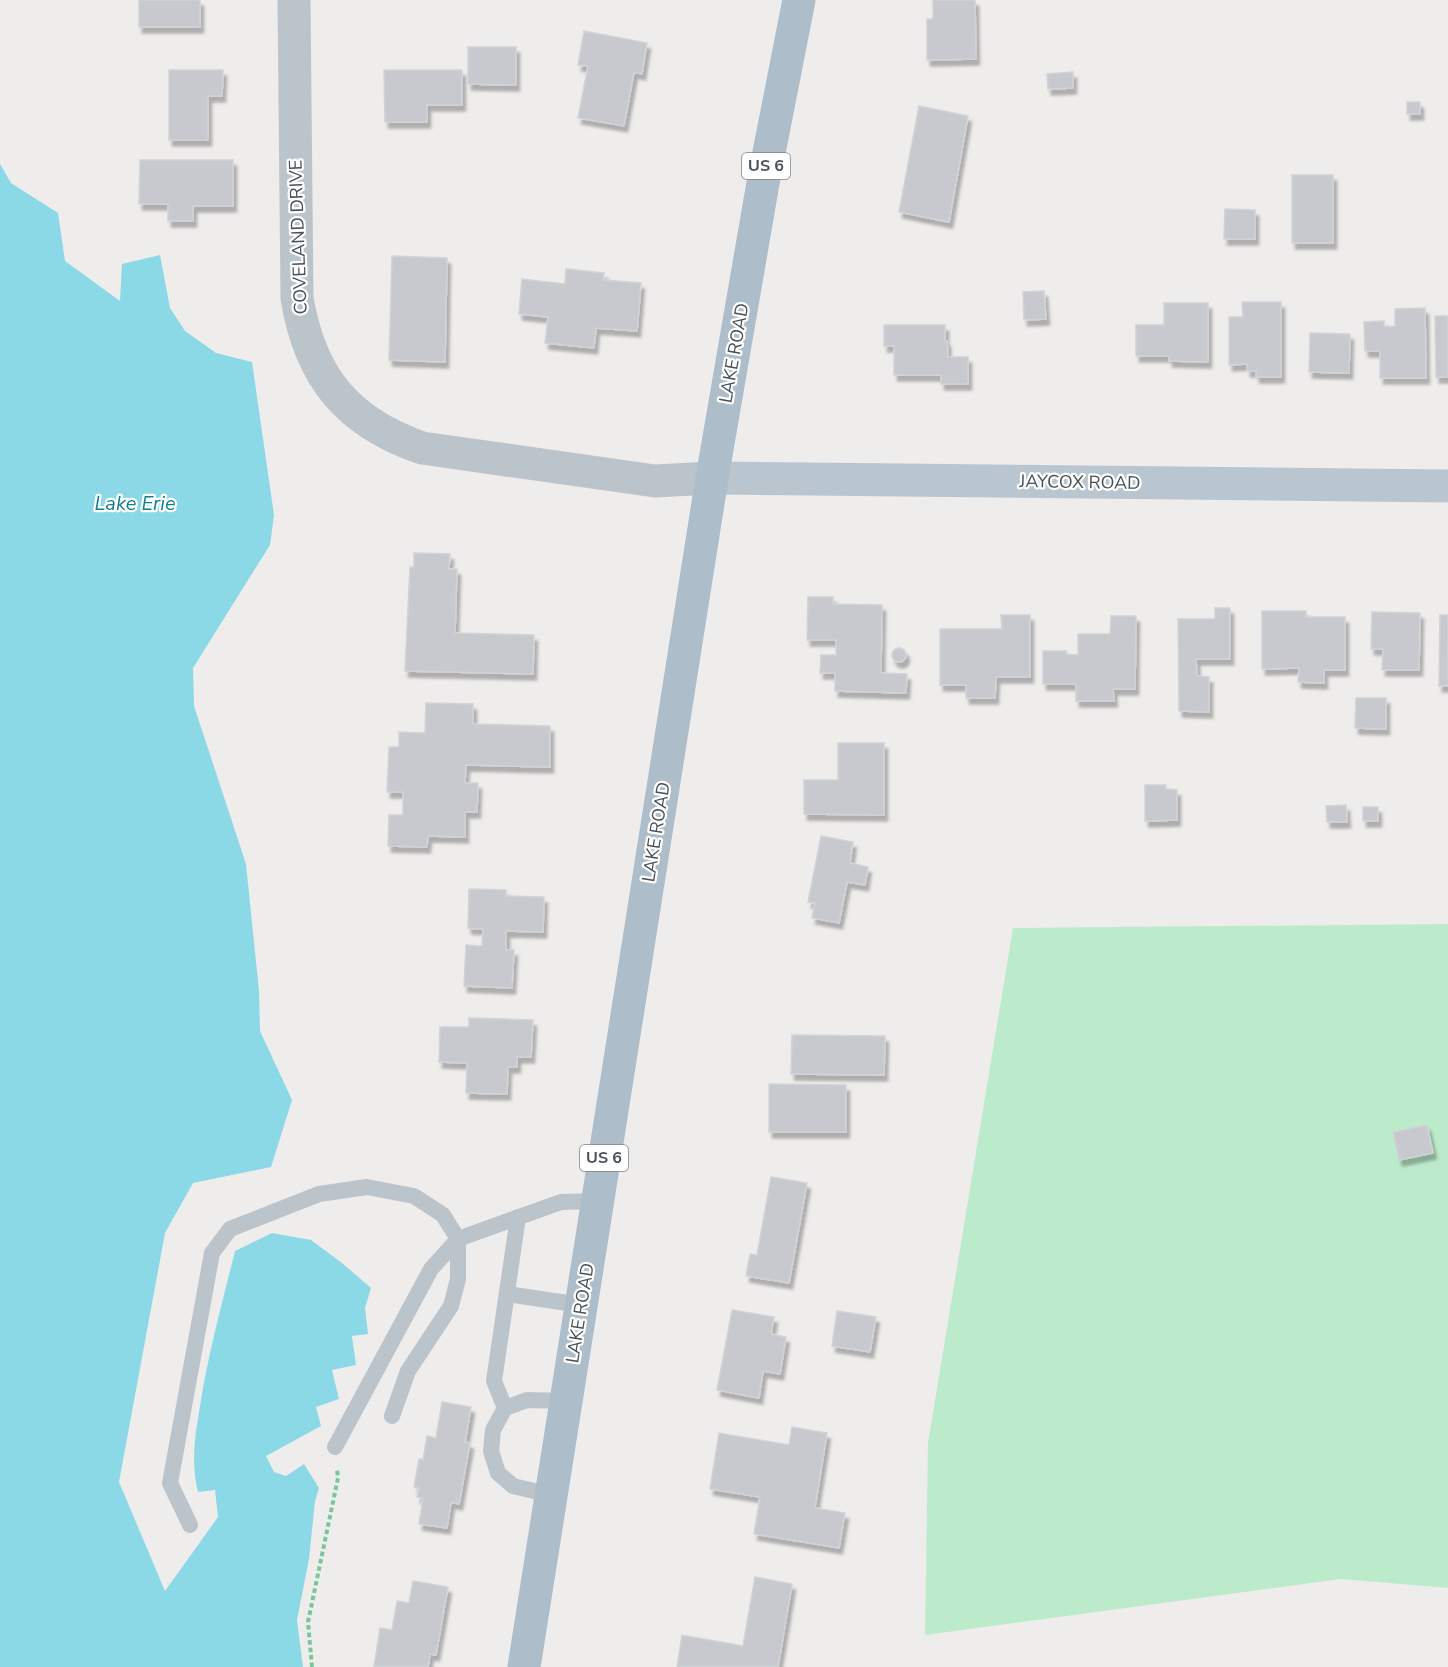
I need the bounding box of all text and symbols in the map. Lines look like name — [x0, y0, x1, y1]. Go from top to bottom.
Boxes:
road number: US 6 — [742, 153, 790, 179]
street label: COVELAND DRIVE — [283, 159, 313, 315]
street label: LAKE ROAD — [713, 301, 755, 405]
street label: JAYCOX ROAD — [1018, 469, 1141, 495]
water label: Lake Erie — [94, 490, 176, 517]
street label: LAKE ROAD — [636, 780, 676, 884]
road number: US 6 — [580, 1145, 628, 1171]
street label: LAKE ROAD — [560, 1261, 600, 1365]

